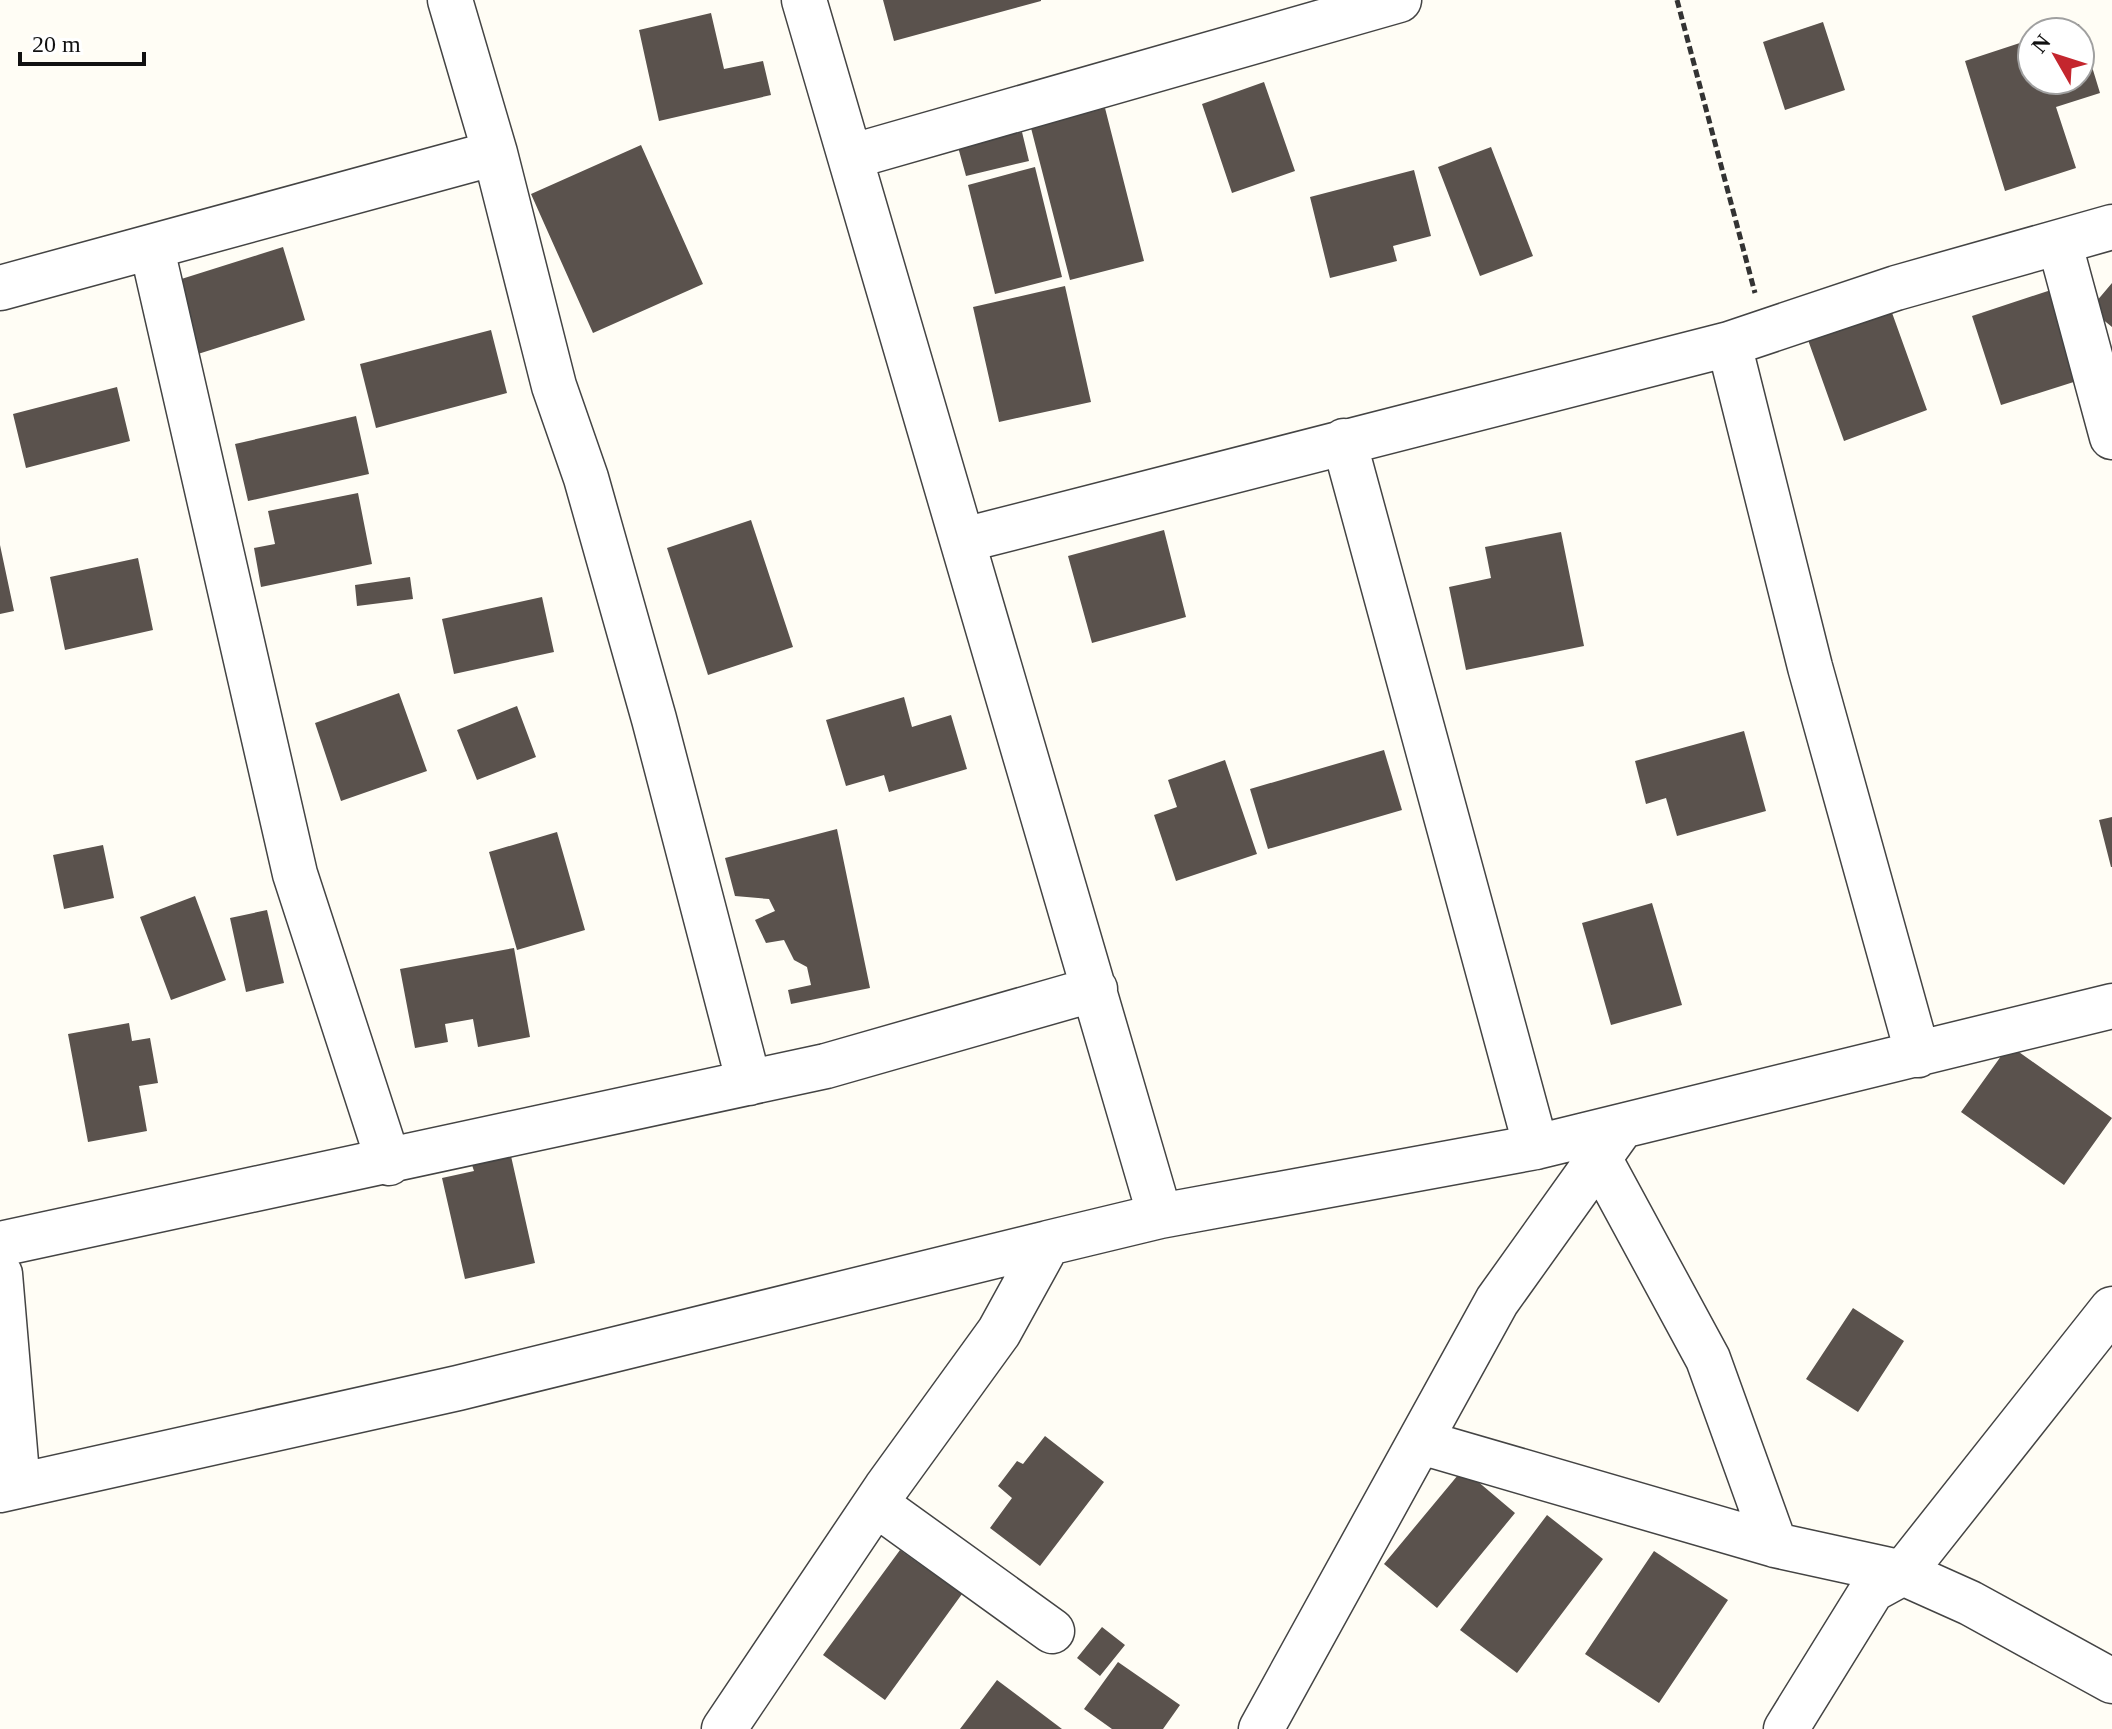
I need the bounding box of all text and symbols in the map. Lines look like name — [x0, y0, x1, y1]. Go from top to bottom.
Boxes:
scale bar — [20, 16, 144, 66]
north arrow — [2016, 16, 2096, 96]
text: N — [2026, 30, 2056, 58]
text: 20 m — [32, 31, 81, 57]

